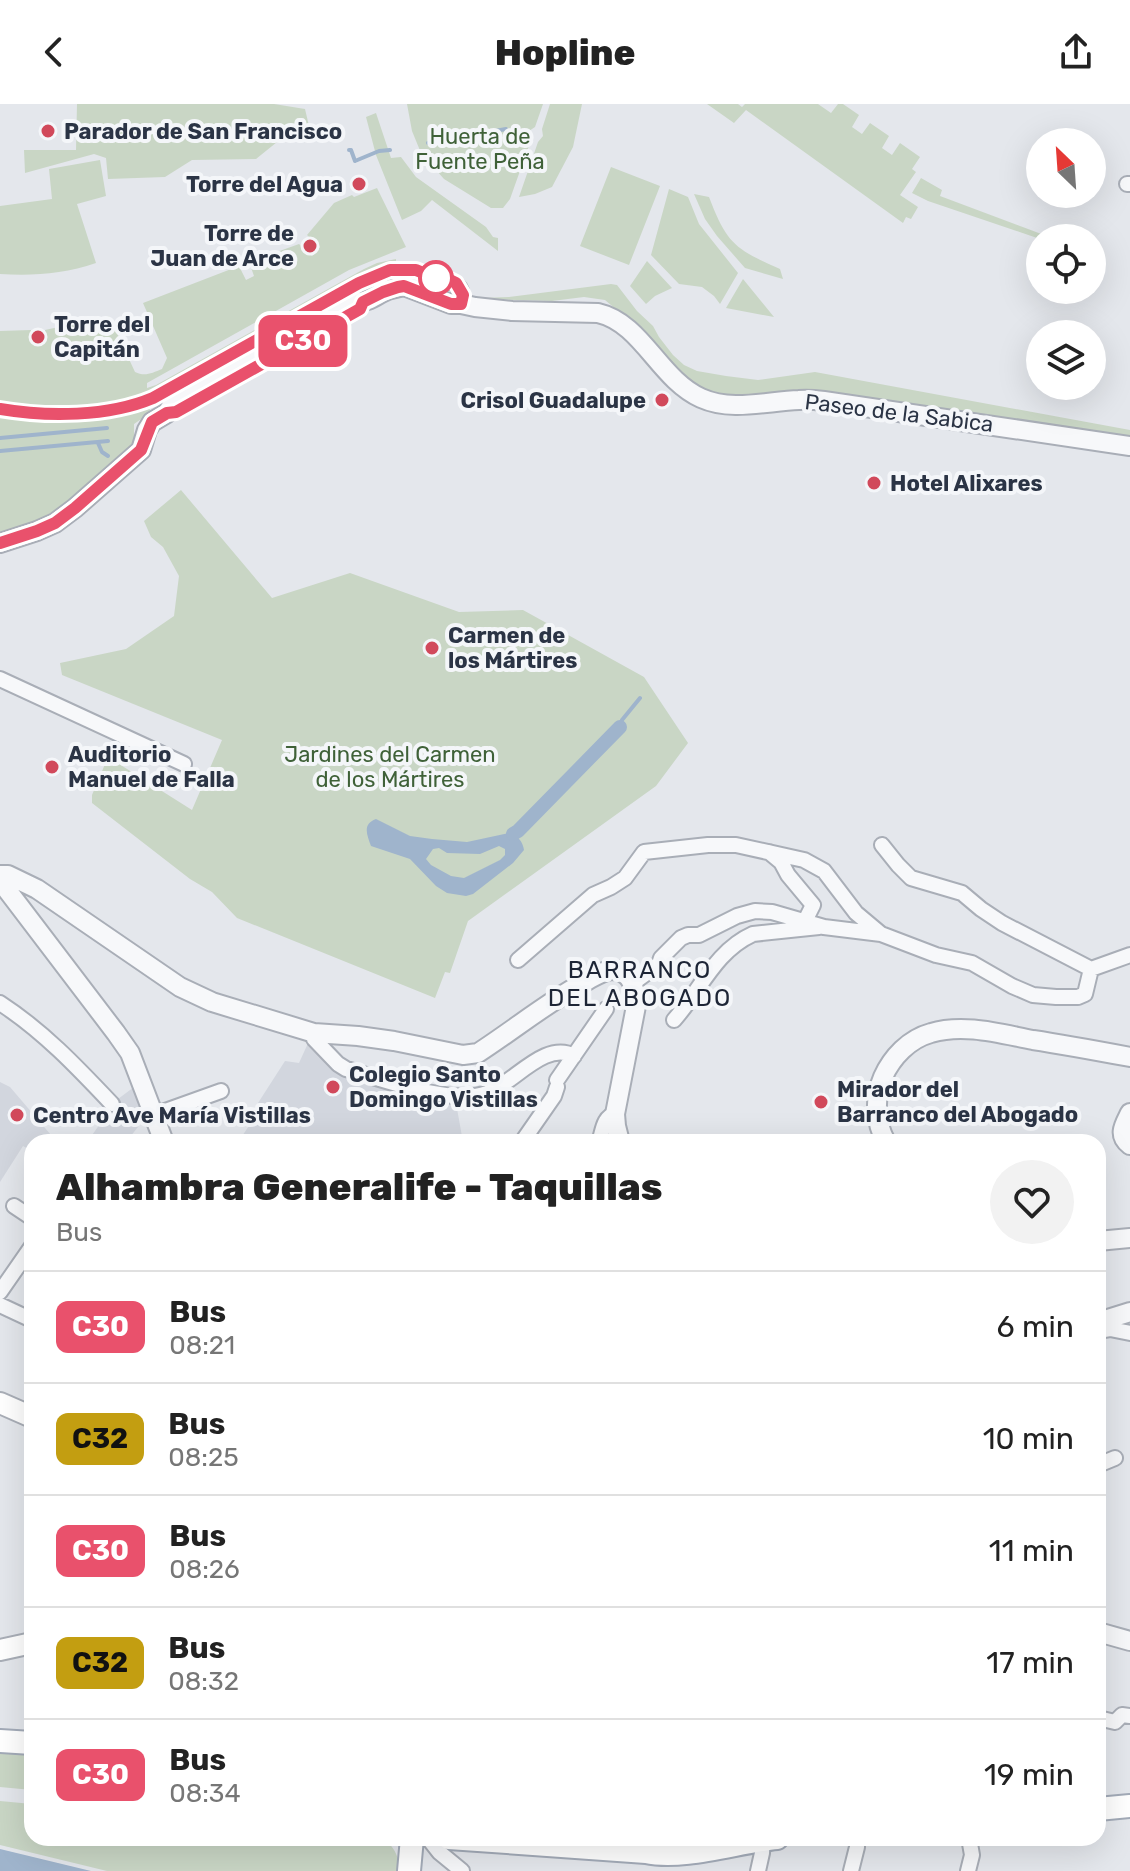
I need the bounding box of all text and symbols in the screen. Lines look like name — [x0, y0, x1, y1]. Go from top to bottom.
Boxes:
icon: back — [32, 30, 76, 74]
icon: share — [1054, 30, 1098, 74]
text: Hopline — [495, 31, 635, 74]
place label: Parador de San Francisco — [64, 118, 342, 145]
marker: Parador de San Francisco — [39, 122, 57, 140]
park label: Huerta de Fuente Peña — [415, 123, 545, 175]
north arrow — [1026, 128, 1106, 208]
map controls — [1026, 128, 1106, 400]
place label: Torre del Agua — [186, 171, 343, 198]
marker: Torre del Agua — [350, 175, 368, 193]
place label: Torre de Juan de Arce — [151, 220, 294, 272]
button: locate — [1026, 224, 1106, 304]
marker: Torre de Juan de Arce — [301, 237, 319, 255]
unlabelled marker — [419, 261, 453, 295]
place label: Torre del Capitán — [54, 311, 150, 363]
line badge: C30 — [257, 315, 349, 367]
button: layers — [1026, 320, 1106, 400]
text: C30 — [274, 324, 332, 357]
marker: Torre del Capitán — [29, 328, 47, 346]
place label: Crisol Guadalupe — [461, 387, 646, 414]
street label: Paseo de la Sabica — [803, 388, 995, 438]
marker: Crisol Guadalupe — [653, 391, 671, 409]
place label: Hotel Alixares — [890, 470, 1043, 497]
marker: Hotel Alixares — [865, 474, 883, 492]
place label: Carmen de los Mártires — [448, 622, 577, 674]
marker: Carmen de los Mártires — [423, 639, 441, 657]
place label: Auditorio Manuel de Falla — [68, 741, 235, 793]
park label: Jardines del Carmen de los Mártires — [284, 741, 496, 793]
marker: Auditorio Manuel de Falla — [43, 758, 61, 776]
district label: BARRANCO DEL ABOGADO — [548, 956, 732, 1012]
place label: Colegio Santo Domingo Vistillas — [349, 1061, 538, 1113]
place label: Mirador del Barranco del Abogado — [837, 1076, 1078, 1128]
marker: Colegio Santo Domingo Vistillas — [324, 1078, 342, 1096]
marker: Mirador del Barranco del Abogado — [812, 1093, 830, 1111]
place label: Centro Ave María Vistillas — [33, 1102, 311, 1129]
marker: Centro Ave María Vistillas — [8, 1106, 26, 1124]
button: heart — [990, 1160, 1074, 1244]
text: Alhambra Generalife - Taquillas — [56, 1164, 663, 1210]
text: Bus — [56, 1217, 102, 1248]
text: Bus — [169, 1294, 226, 1330]
text: 6 min — [996, 1309, 1074, 1345]
text: C30 — [72, 1310, 129, 1343]
text: 08:21 — [169, 1330, 235, 1361]
text: Bus — [168, 1406, 225, 1442]
text: 10 min — [983, 1421, 1074, 1457]
text: C32 — [72, 1422, 128, 1455]
text: 08:25 — [168, 1442, 239, 1473]
text: Bus — [169, 1518, 226, 1554]
text: 11 min — [989, 1533, 1074, 1569]
text: C30 — [72, 1534, 129, 1567]
text: 08:26 — [169, 1554, 240, 1585]
text: Bus — [168, 1630, 225, 1666]
text: 17 min — [986, 1645, 1074, 1681]
text: C32 — [72, 1646, 128, 1679]
text: 08:32 — [168, 1666, 239, 1697]
text: Bus — [169, 1742, 226, 1778]
text: 19 min — [984, 1757, 1074, 1793]
text: C30 — [72, 1758, 129, 1791]
text: 08:34 — [169, 1778, 241, 1809]

